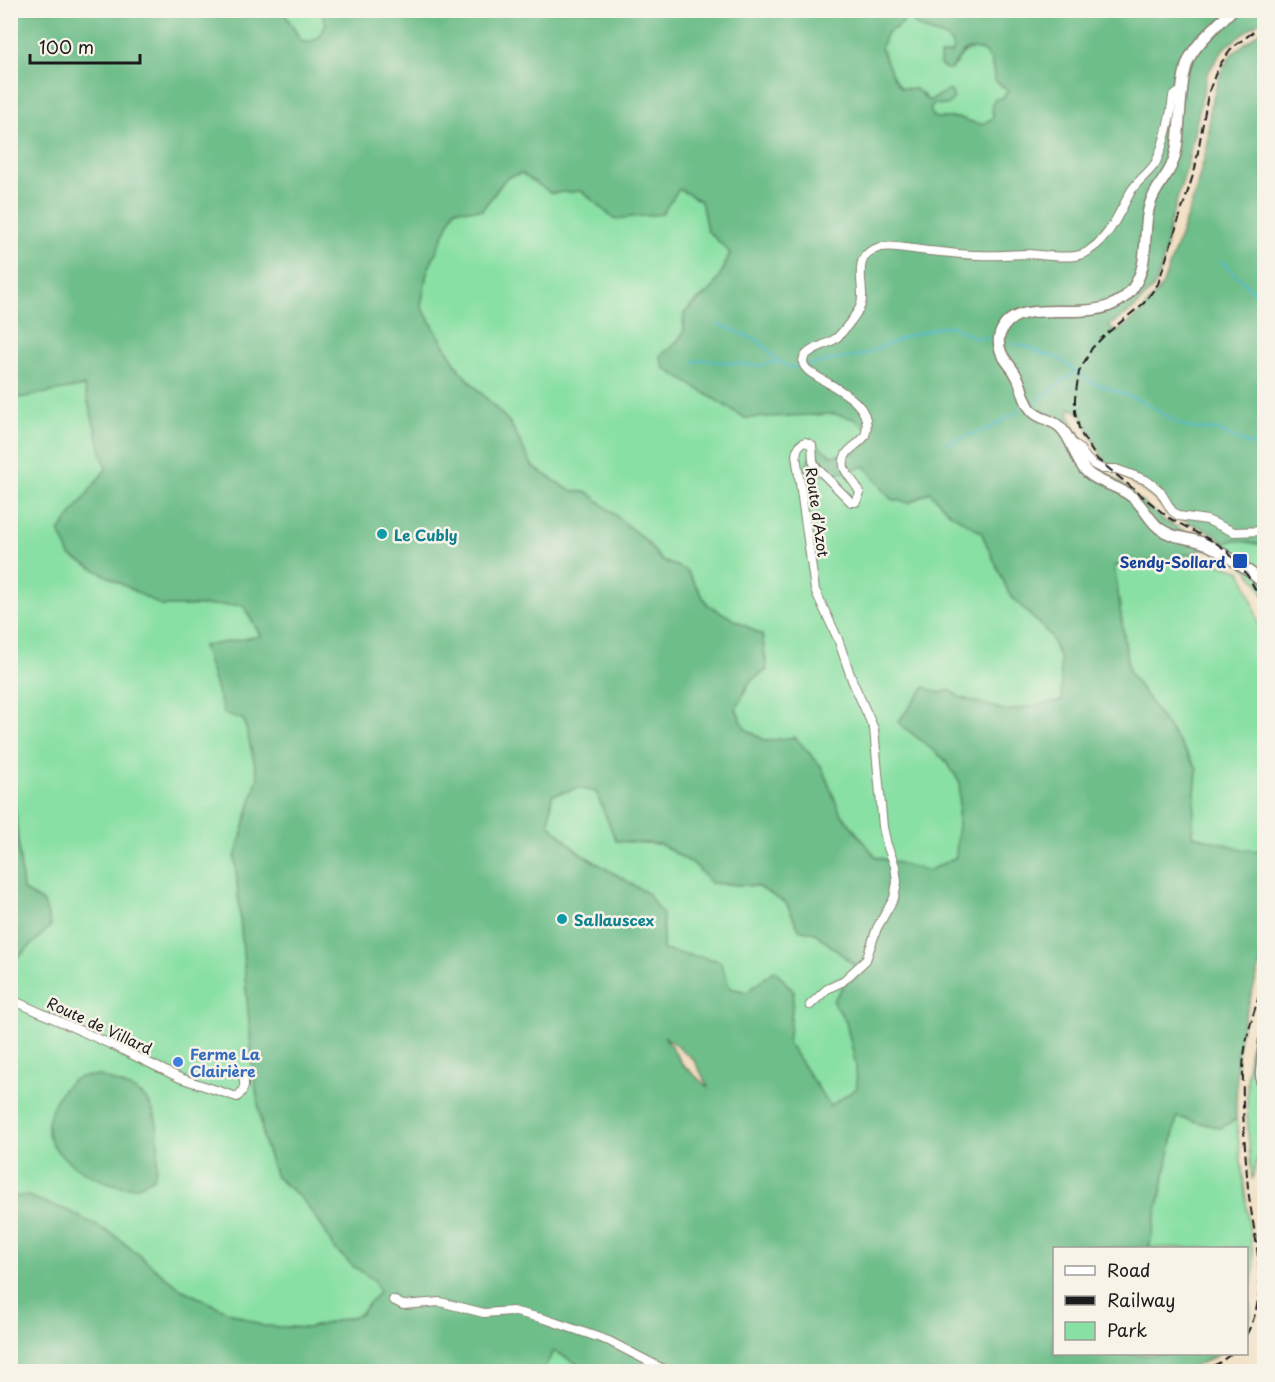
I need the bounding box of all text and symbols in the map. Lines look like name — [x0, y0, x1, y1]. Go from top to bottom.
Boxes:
scale bar — [30, 27, 140, 65]
text: 100 m — [39, 33, 94, 60]
street label: Route d'Azot — [800, 465, 836, 559]
place label: Le Cubly — [394, 523, 458, 546]
marker: Le Cubly — [375, 527, 389, 541]
place label: Sendy-Sollard — [1120, 550, 1226, 573]
marker: Sendy-Sollard — [1231, 552, 1249, 570]
place label: Sallauscex — [574, 908, 655, 931]
marker: Sallauscex — [555, 912, 569, 926]
street label: Route de Villard — [43, 990, 157, 1060]
place label: Ferme La Clairière — [190, 1042, 261, 1082]
marker: Ferme La Clairière — [171, 1055, 185, 1069]
legend — [1053, 1247, 1248, 1355]
text: Road — [1107, 1256, 1151, 1283]
text: Railway — [1107, 1286, 1175, 1313]
text: Park — [1107, 1316, 1147, 1343]

